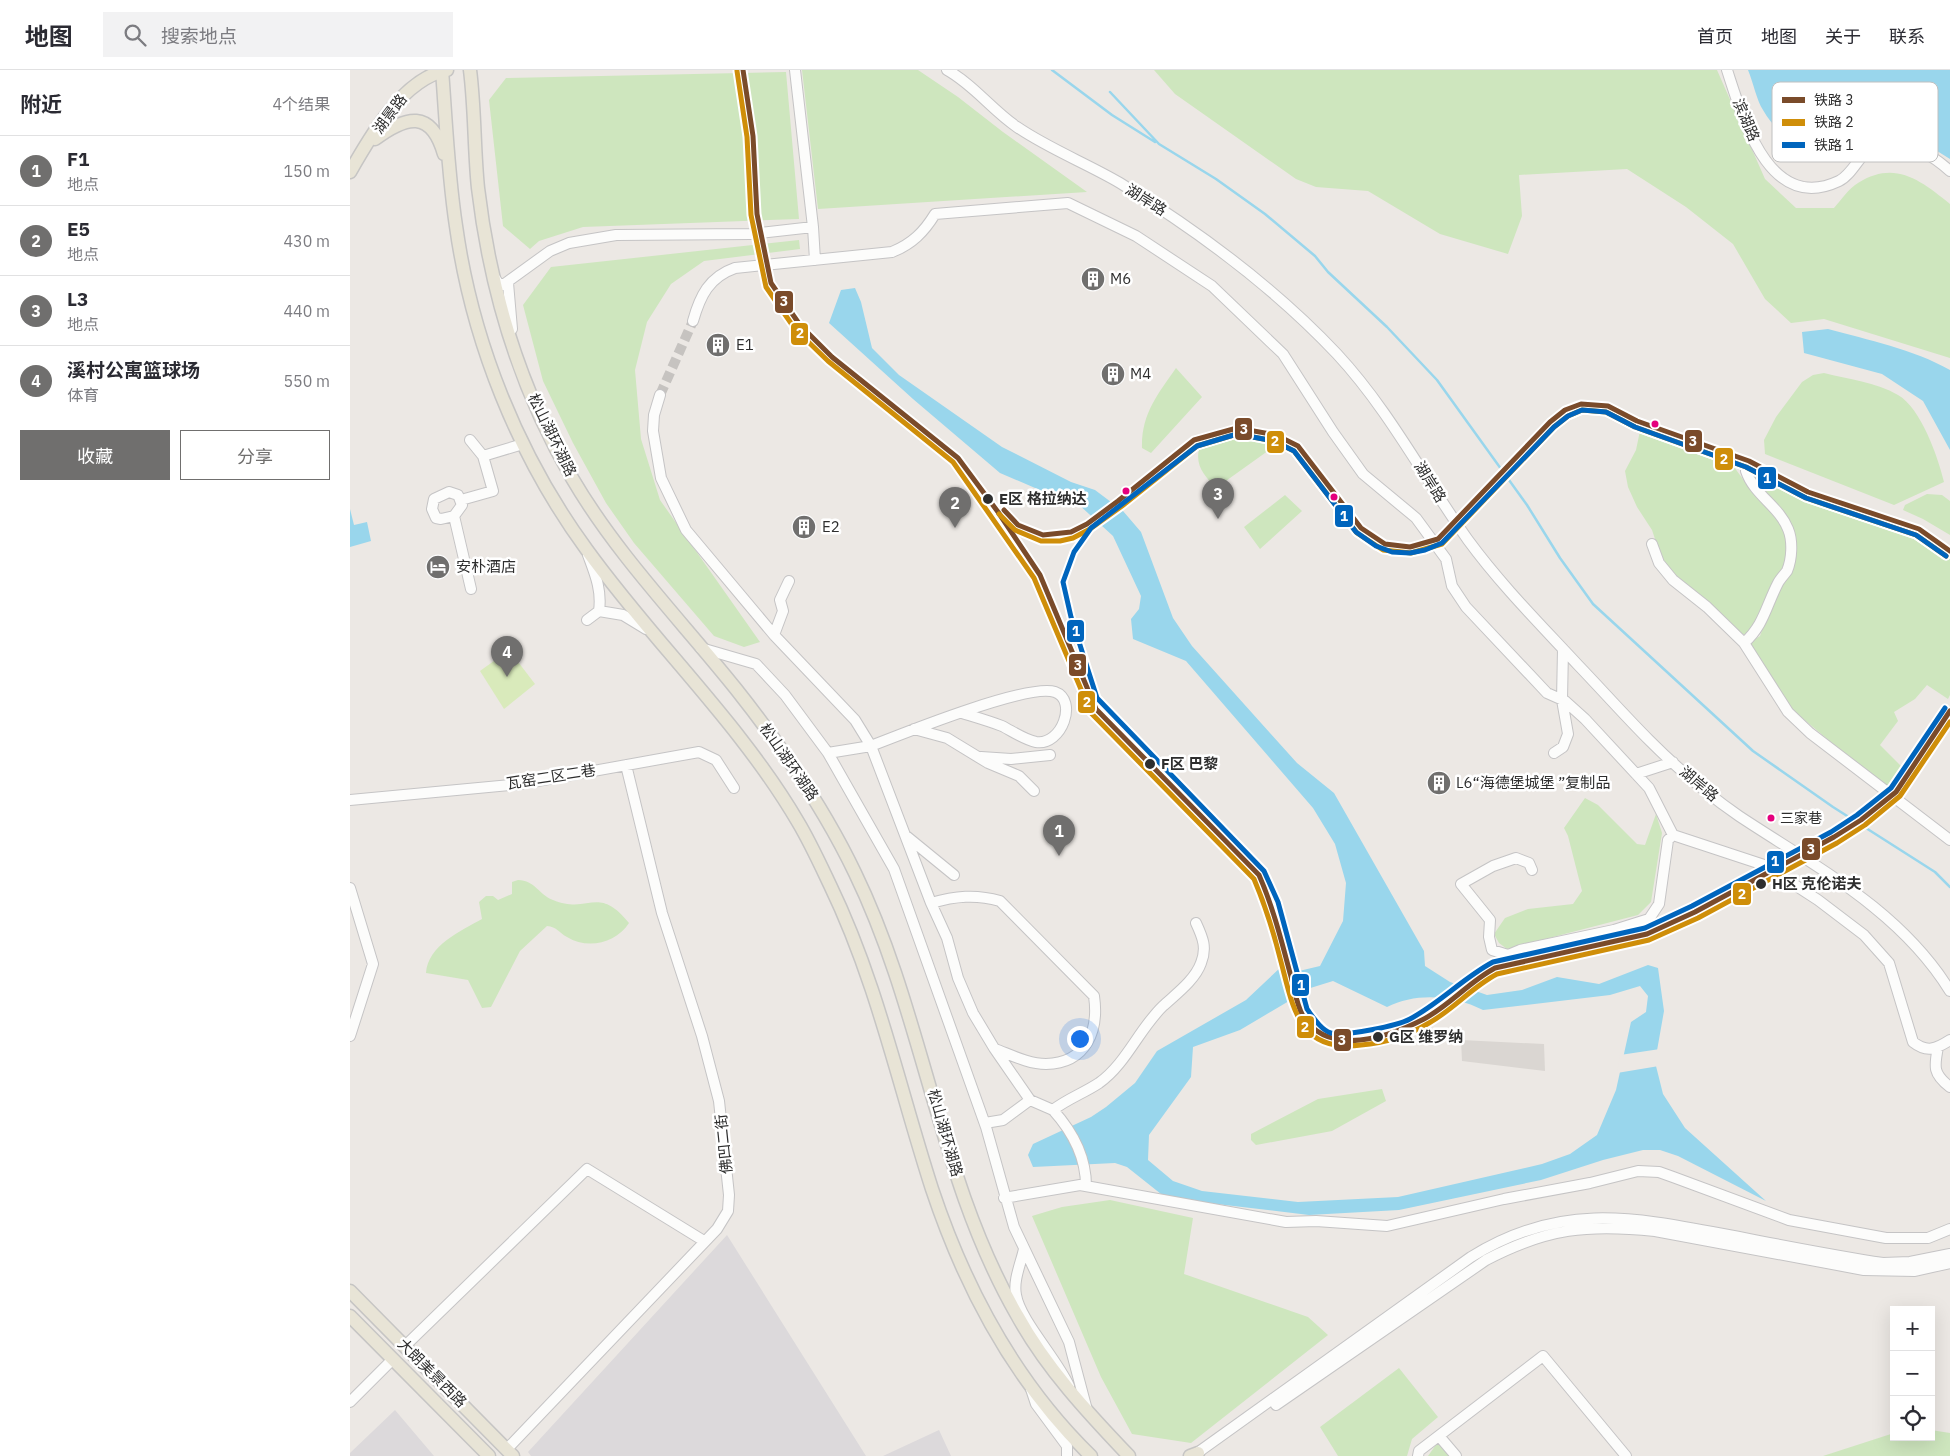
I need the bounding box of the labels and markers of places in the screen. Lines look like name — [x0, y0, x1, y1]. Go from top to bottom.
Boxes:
building icon: M6 — [1080, 266, 1106, 292]
place label: M6 — [1110, 269, 1131, 288]
building icon: E1 — [705, 332, 731, 358]
place label: E1 — [736, 335, 754, 354]
building icon: M4 — [1100, 361, 1126, 387]
place label: M4 — [1130, 364, 1151, 383]
unlabelled marker — [1650, 419, 1660, 429]
pin: 3 — [1202, 478, 1234, 519]
unlabelled marker — [1121, 486, 1131, 496]
pin: 2 — [939, 487, 971, 528]
place label: E区 格拉纳达 — [999, 489, 1087, 508]
marker: E区 格拉纳达 — [981, 492, 995, 506]
unlabelled marker — [1329, 492, 1339, 502]
building icon: E2 — [791, 514, 817, 540]
place label: E2 — [822, 517, 840, 536]
hotel icon: 安朴酒店 — [425, 554, 451, 580]
place label: 安朴酒店 — [456, 557, 516, 576]
pin: 4 — [491, 636, 523, 677]
place label: F区 巴黎 — [1161, 754, 1218, 773]
marker: F区 巴黎 — [1143, 757, 1157, 771]
building icon: L6“海德堡城堡 ”复制品 — [1426, 770, 1452, 796]
place label: L6“海德堡城堡 ”复制品 — [1456, 773, 1610, 792]
place label: 三家巷 — [1780, 809, 1822, 827]
marker: 三家巷 — [1766, 813, 1776, 823]
pin: 1 — [1043, 815, 1075, 856]
place label: H区 克伦诺夫 — [1772, 874, 1861, 893]
marker: H区 克伦诺夫 — [1754, 877, 1768, 891]
place label: G区 维罗纳 — [1389, 1027, 1463, 1046]
marker: G区 维罗纳 — [1371, 1030, 1385, 1044]

